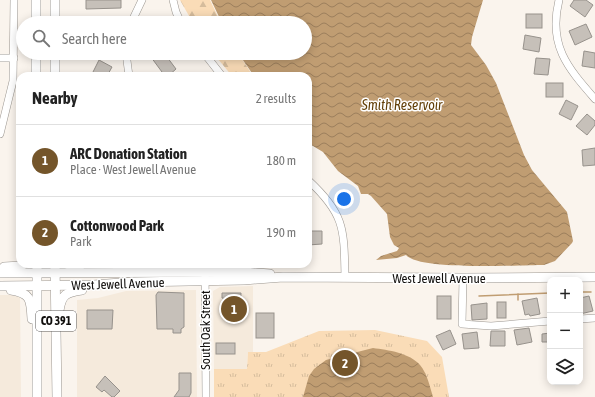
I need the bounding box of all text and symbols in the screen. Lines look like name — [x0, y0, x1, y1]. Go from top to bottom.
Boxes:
search box — [16, 16, 312, 60]
icon: search — [30, 27, 52, 49]
text: Search here — [62, 30, 127, 47]
text: Nearby — [32, 88, 78, 108]
text: 2 results — [256, 91, 296, 106]
water label: Smith Reservoir — [361, 97, 443, 113]
text: ARC Donation Station — [70, 145, 187, 162]
text: 1 — [42, 153, 48, 168]
text: 180 m — [267, 153, 296, 168]
text: Place · West Jewell Avenue — [70, 162, 196, 177]
your location — [334, 189, 354, 209]
text: Cottonwood Park — [70, 217, 164, 234]
text: 2 — [42, 225, 48, 240]
text: 190 m — [267, 225, 296, 240]
text: Park — [70, 234, 92, 249]
street label: West Jewell Avenue — [392, 271, 486, 286]
street label: West Jewell Avenue — [71, 275, 165, 293]
map controls — [547, 277, 583, 385]
button: + — [547, 277, 583, 313]
street label: South Oak Street — [198, 290, 213, 370]
pin: 1 — [221, 294, 247, 324]
road number: CO 391 — [36, 311, 76, 331]
button: − — [547, 313, 583, 349]
pin: 2 — [332, 348, 358, 378]
button: layers — [547, 349, 583, 385]

